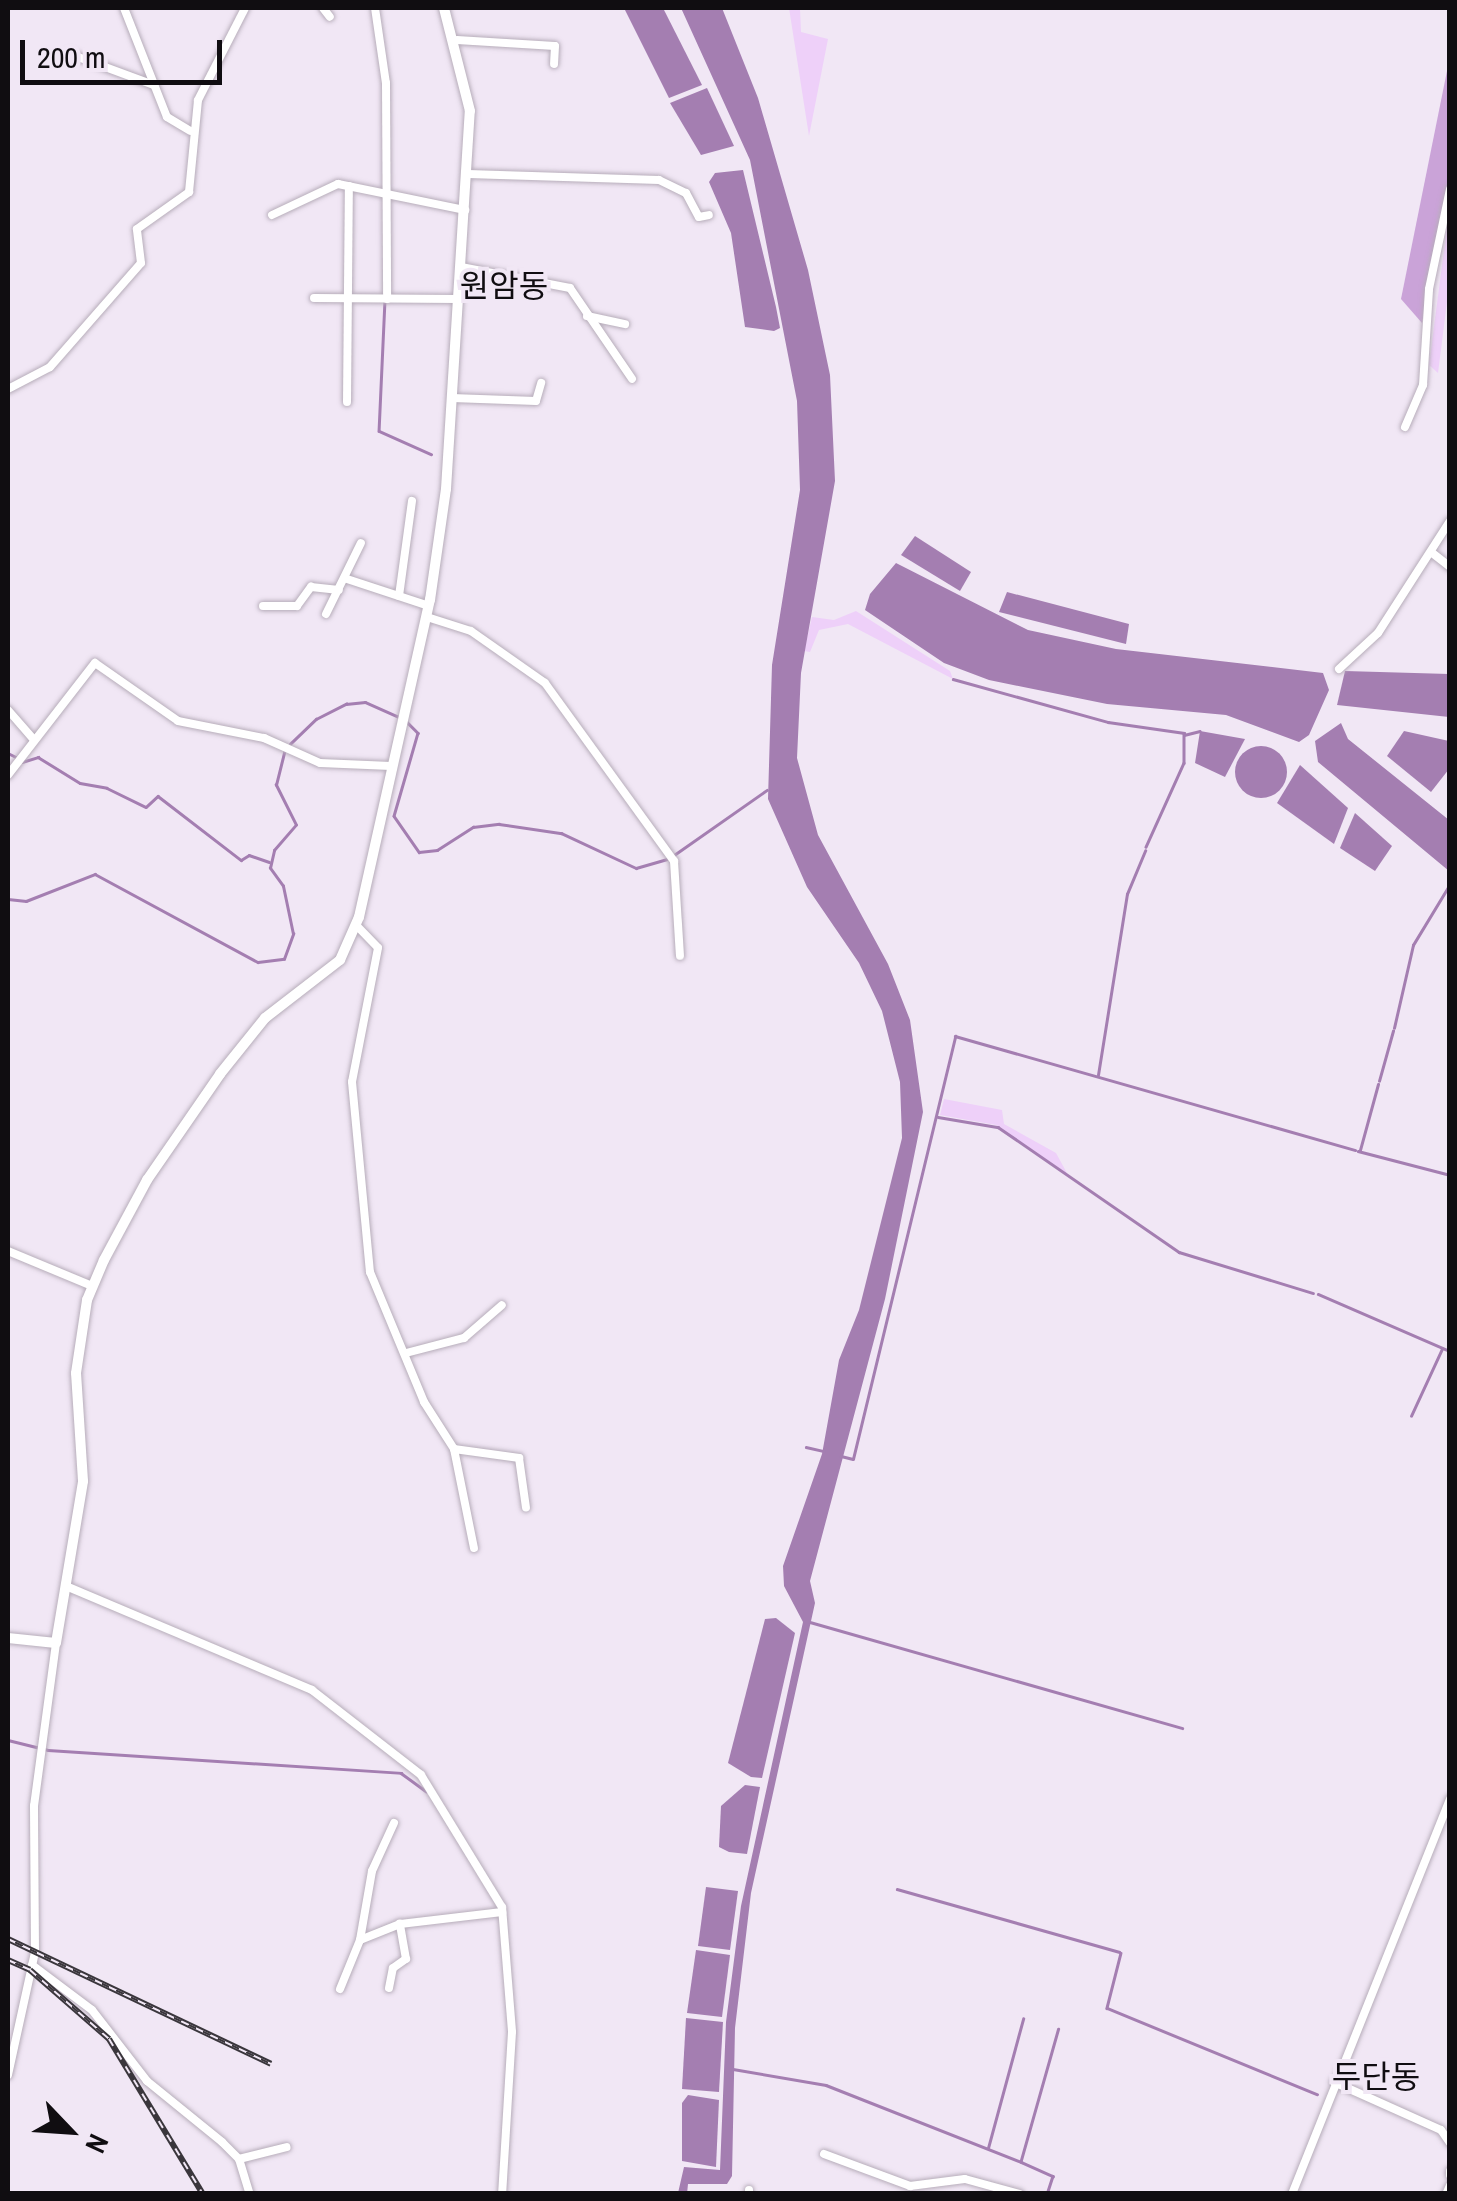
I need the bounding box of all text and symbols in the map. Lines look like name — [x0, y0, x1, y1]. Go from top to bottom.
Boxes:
scale bar — [25, 20, 228, 82]
text: 200 m — [37, 37, 105, 77]
district label: 원암동 — [460, 267, 548, 305]
district label: 두단동 — [1332, 2058, 1420, 2096]
north arrow — [20, 2081, 120, 2181]
text: N — [76, 2128, 118, 2159]

